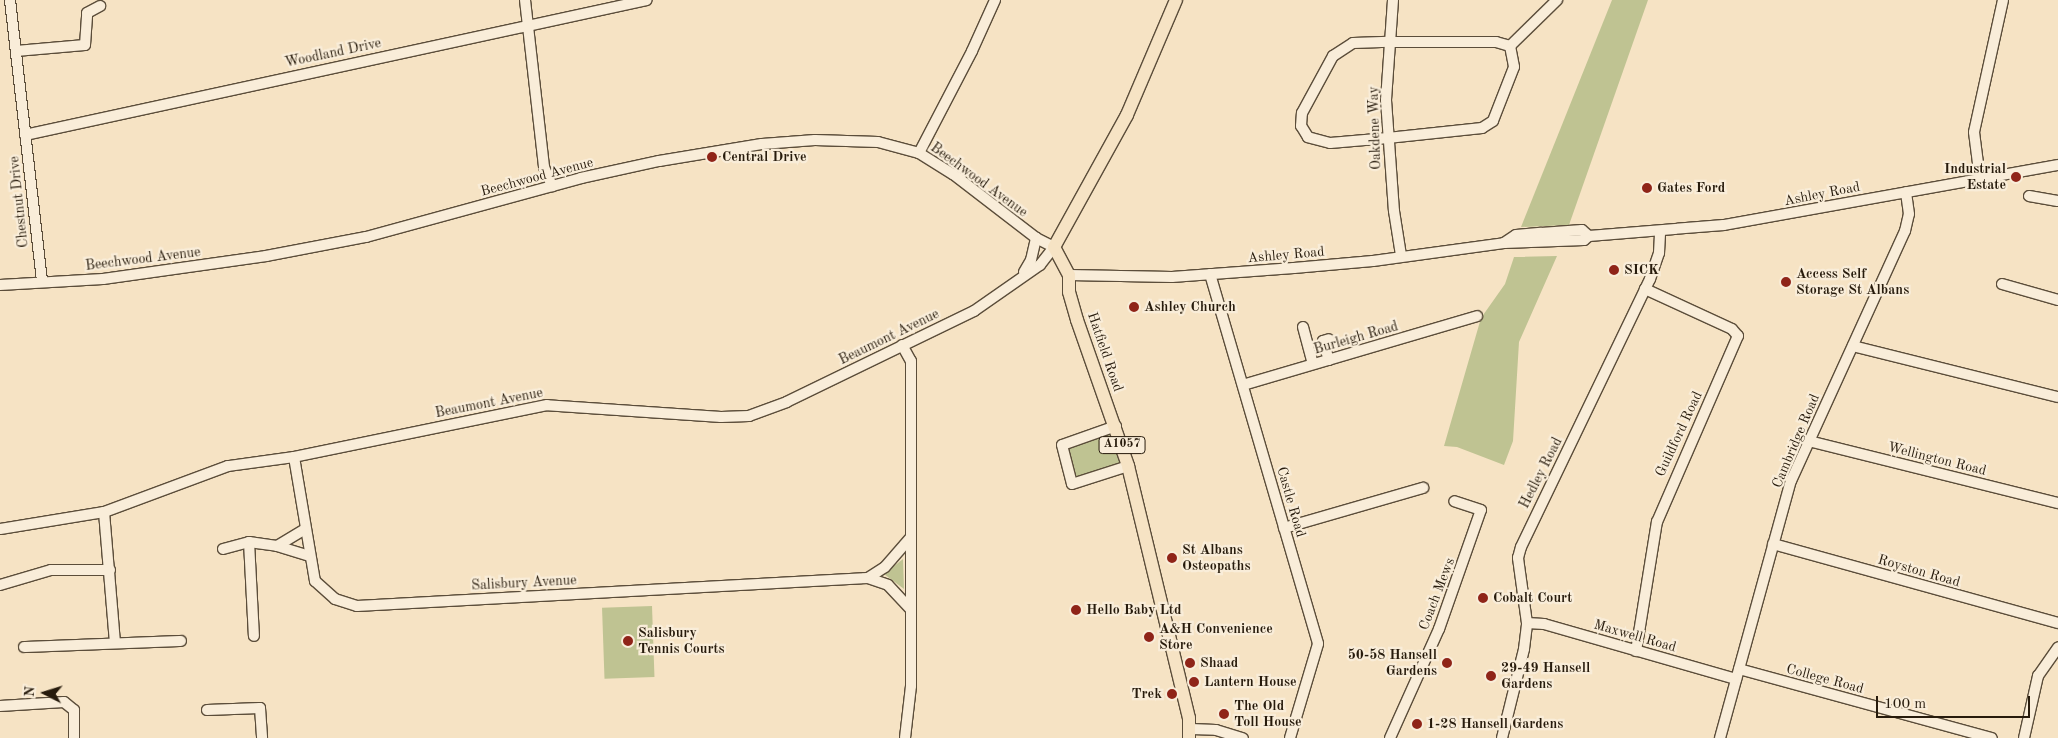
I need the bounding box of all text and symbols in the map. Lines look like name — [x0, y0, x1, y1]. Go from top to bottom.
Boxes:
street label: Woodland Drive — [283, 35, 383, 71]
street label: Oakdene Way — [1365, 86, 1385, 170]
street label: Beechwood Avenue — [927, 139, 1031, 221]
place label: Central Drive — [722, 149, 807, 165]
marker: Central Drive — [706, 151, 718, 163]
street label: Beechwood Avenue — [479, 154, 595, 200]
street label: Chestnut Drive — [6, 155, 32, 249]
place label: Industrial Estate — [1944, 161, 2006, 193]
marker: Industrial Estate — [2010, 171, 2022, 183]
street label: Ashley Road — [1783, 178, 1861, 210]
place label: Gates Ford — [1657, 180, 1725, 196]
marker: Gates Ford — [1641, 182, 1653, 194]
street label: Ashley Road — [1247, 243, 1325, 267]
street label: Beechwood Avenue — [84, 244, 202, 274]
place label: SICK — [1624, 262, 1659, 278]
marker: SICK — [1608, 264, 1620, 276]
place label: Access Self Storage St Albans — [1796, 266, 1909, 298]
marker: Access Self Storage St Albans — [1780, 276, 1792, 288]
place label: Ashley Church — [1144, 299, 1236, 315]
marker: Ashley Church — [1128, 301, 1140, 313]
street label: Beaumont Avenue — [836, 305, 942, 369]
street label: Hatfield Road — [1084, 310, 1126, 394]
street label: Burleigh Road — [1312, 318, 1400, 358]
street label: Beaumont Avenue — [434, 384, 544, 422]
street label: Guildford Road — [1652, 389, 1706, 479]
street label: Cambridge Road — [1769, 391, 1823, 491]
street label: Hedley Road — [1516, 435, 1566, 511]
road number: A1057 — [1098, 436, 1146, 454]
street label: Wellington Road — [1886, 439, 1988, 479]
street label: Castle Road — [1273, 465, 1309, 539]
place label: St Albans Osteopaths — [1182, 542, 1250, 574]
street label: Royston Road — [1876, 551, 1962, 591]
marker: St Albans Osteopaths — [1166, 552, 1178, 564]
street label: Coach Mews — [1416, 556, 1458, 632]
street label: Salisbury Avenue — [471, 572, 577, 594]
place label: Cobalt Court — [1493, 590, 1572, 606]
marker: Cobalt Court — [1477, 592, 1489, 604]
place label: Hello Baby Ltd — [1086, 602, 1181, 618]
marker: Hello Baby Ltd — [1070, 604, 1082, 616]
street label: Maxwell Road — [1592, 616, 1678, 656]
place label: A&H Convenience Store — [1159, 621, 1273, 654]
place label: Salisbury Tennis Courts — [638, 625, 725, 658]
marker: A&H Convenience Store — [1143, 631, 1155, 643]
marker: Salisbury Tennis Courts — [622, 635, 634, 647]
place label: 50-58 Hansell Gardens — [1348, 647, 1437, 680]
place label: Shaad — [1200, 655, 1238, 671]
marker: Shaad — [1184, 657, 1196, 669]
marker: 50-58 Hansell Gardens — [1441, 657, 1453, 669]
place label: 29-49 Hansell Gardens — [1501, 660, 1590, 692]
street label: College Road — [1784, 661, 1866, 697]
north arrow — [20, 668, 70, 718]
marker: 29-49 Hansell Gardens — [1485, 670, 1497, 682]
place label: Lantern House — [1204, 674, 1297, 690]
marker: Lantern House — [1188, 676, 1200, 688]
text: N — [23, 686, 37, 698]
place label: Trek — [1131, 686, 1162, 702]
scale bar — [1878, 686, 2032, 718]
marker: Trek — [1166, 688, 1178, 700]
text: 100 m — [1884, 697, 1926, 712]
place label: The Old Toll House — [1234, 698, 1302, 730]
marker: The Old Toll House — [1218, 708, 1230, 720]
place label: 1-28 Hansell Gardens — [1427, 716, 1563, 732]
marker: 1-28 Hansell Gardens — [1411, 718, 1423, 730]

